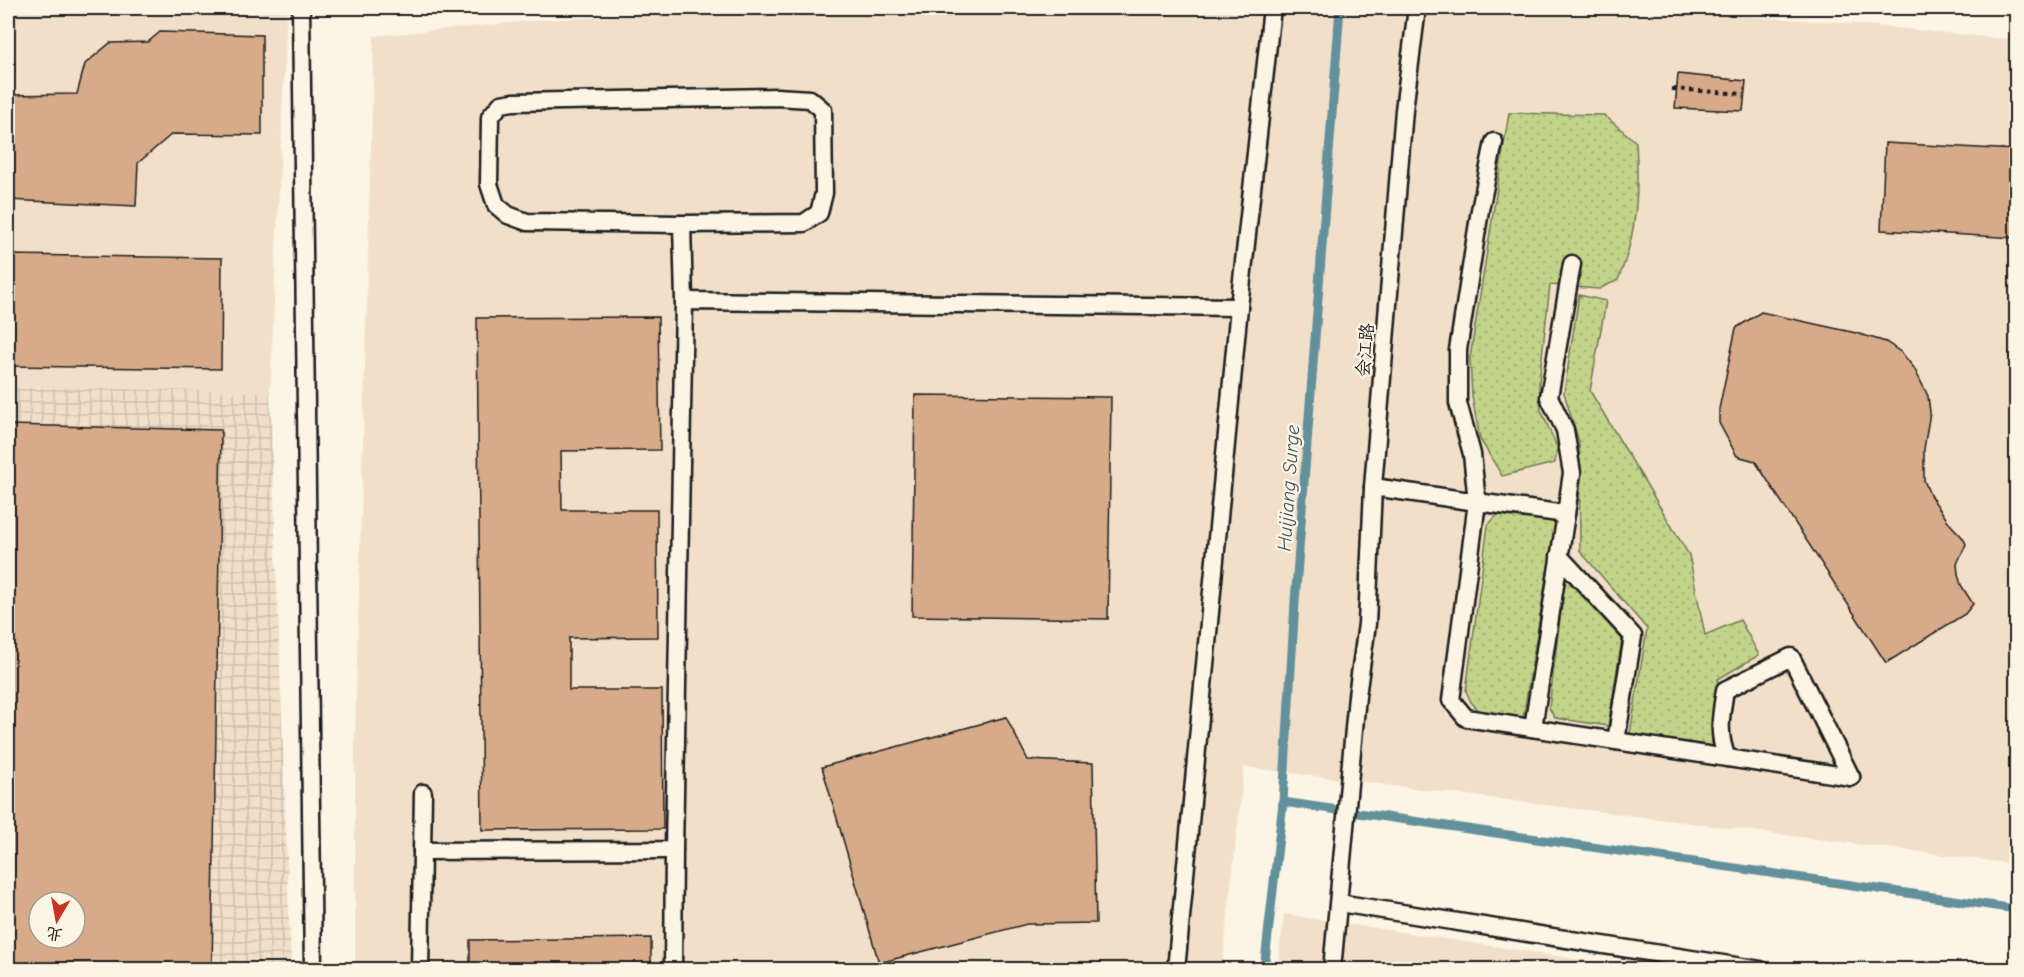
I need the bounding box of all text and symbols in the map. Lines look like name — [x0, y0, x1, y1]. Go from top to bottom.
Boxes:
street label: 会江路 — [1353, 322, 1378, 378]
water label: Huijiang Surge — [1273, 424, 1304, 552]
north arrow — [27, 890, 87, 950]
text: 北 — [45, 924, 64, 944]

